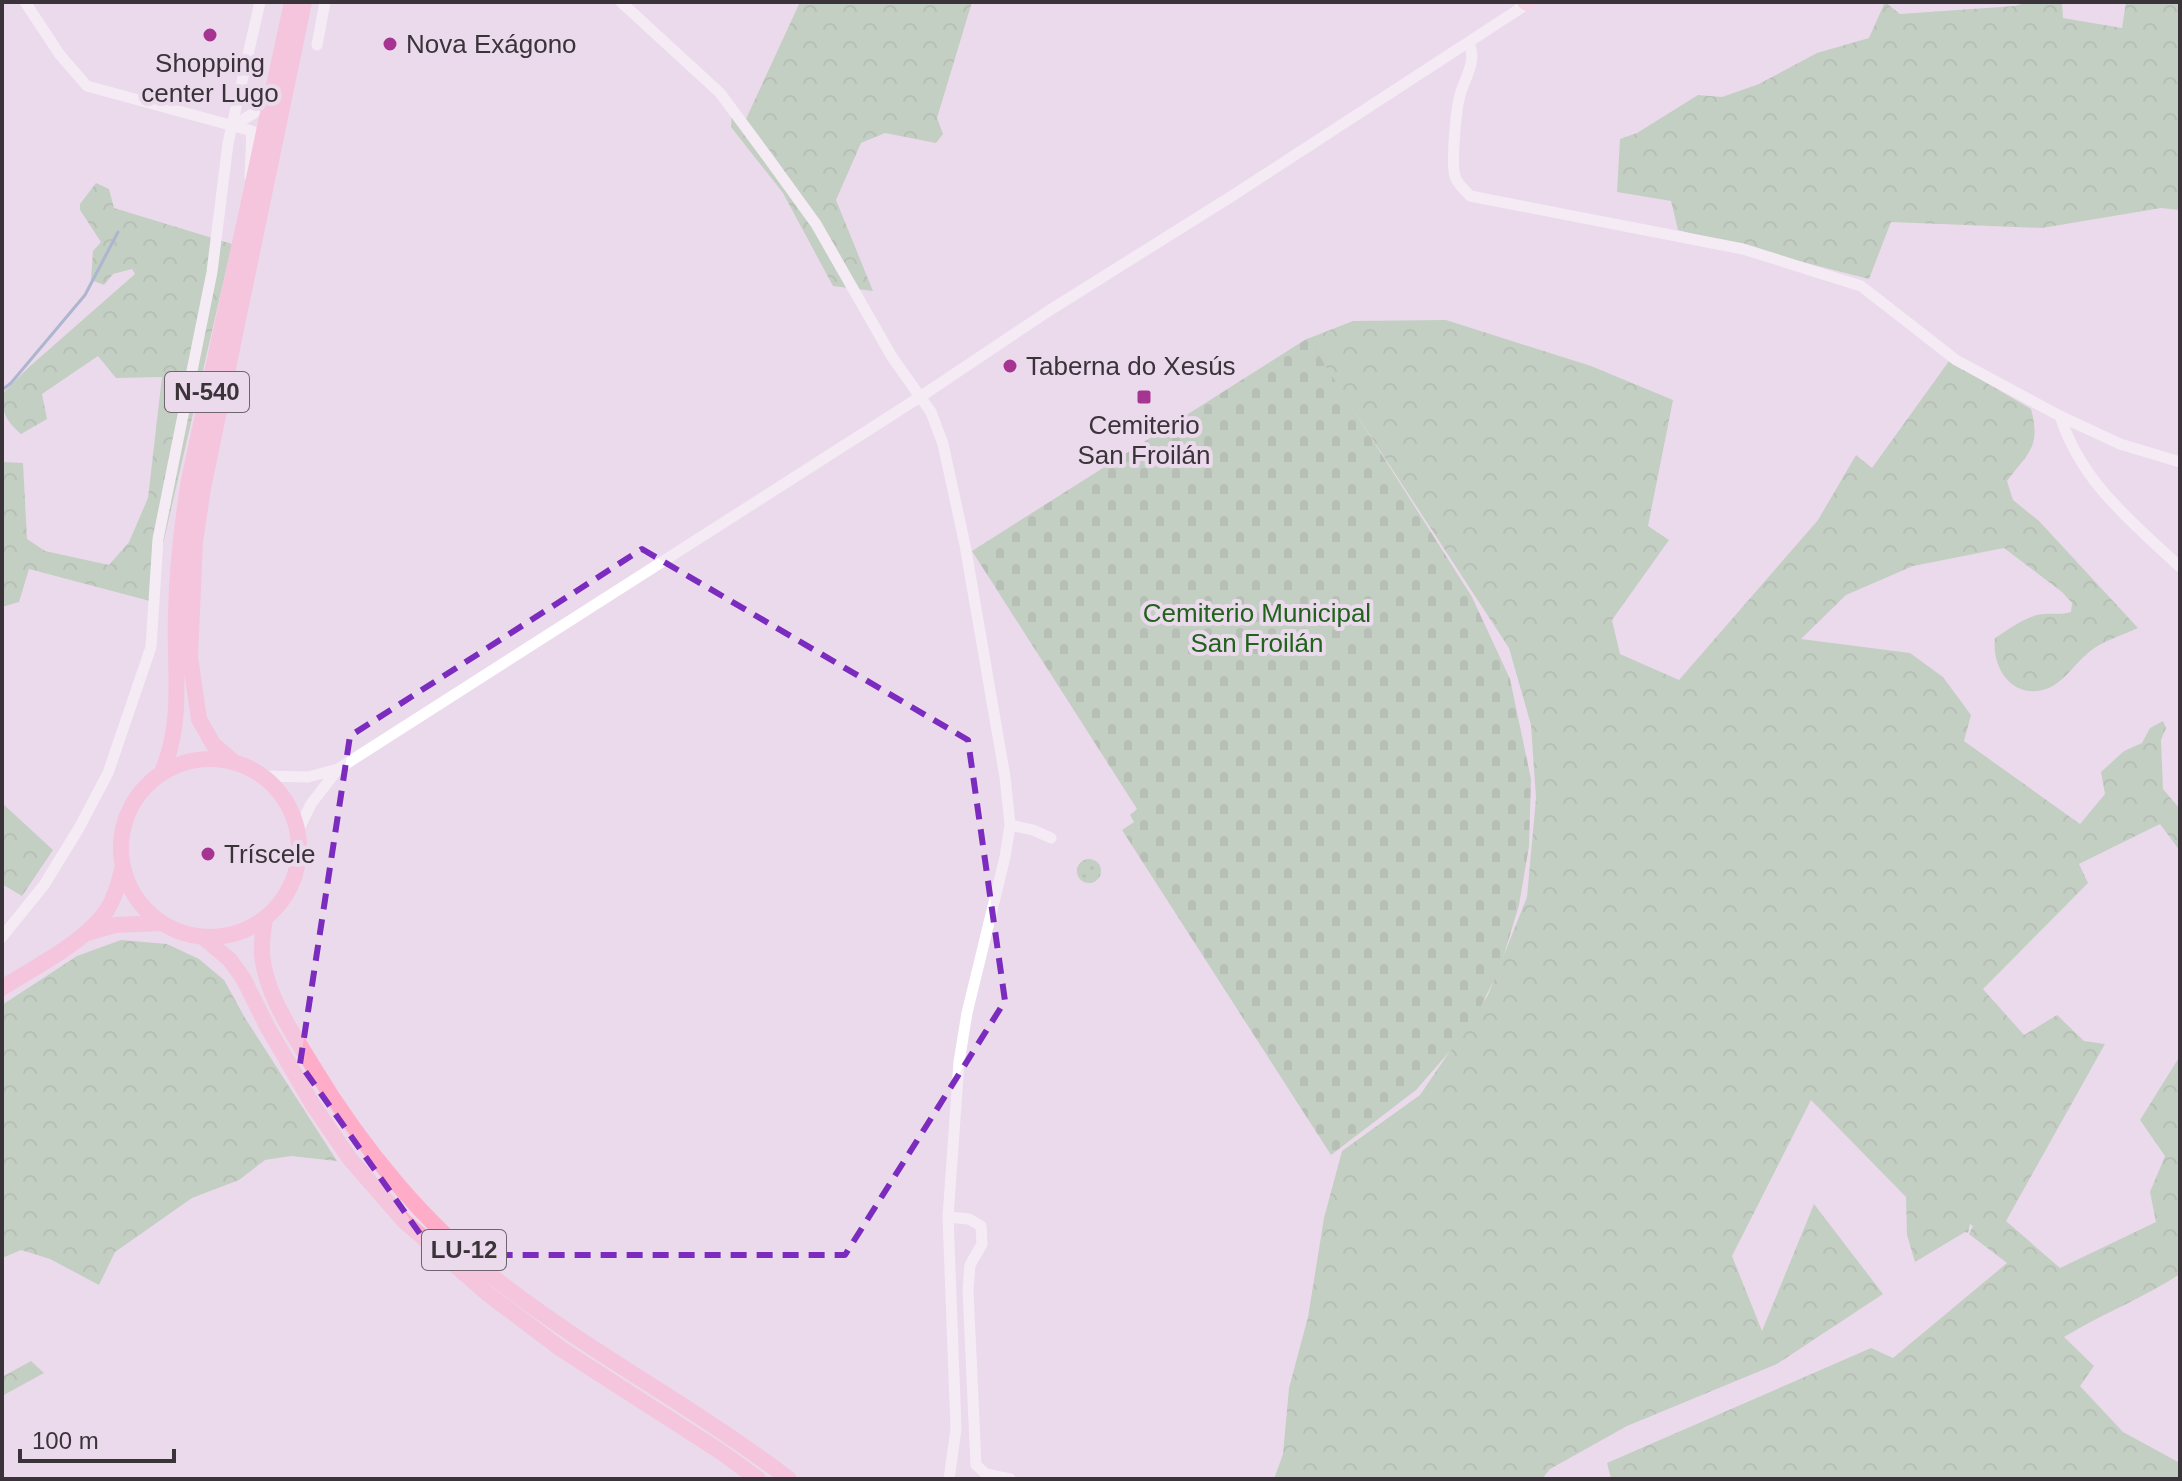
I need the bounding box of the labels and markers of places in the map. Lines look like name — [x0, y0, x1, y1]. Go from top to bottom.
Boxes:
marker: Shopping center Lugo — [201, 26, 219, 44]
place label: Nova Exágono — [406, 29, 577, 59]
marker: Nova Exágono — [381, 35, 399, 53]
place label: Shopping center Lugo — [141, 48, 279, 108]
place label: Taberna do Xesús — [1026, 351, 1236, 381]
marker: Taberna do Xesús — [1001, 357, 1019, 375]
marker: Cemiterio San Froilán — [1135, 388, 1153, 406]
place label: Cemiterio San Froilán — [1078, 410, 1210, 470]
place label: Tríscele — [224, 839, 316, 869]
marker: Tríscele — [199, 845, 217, 863]

